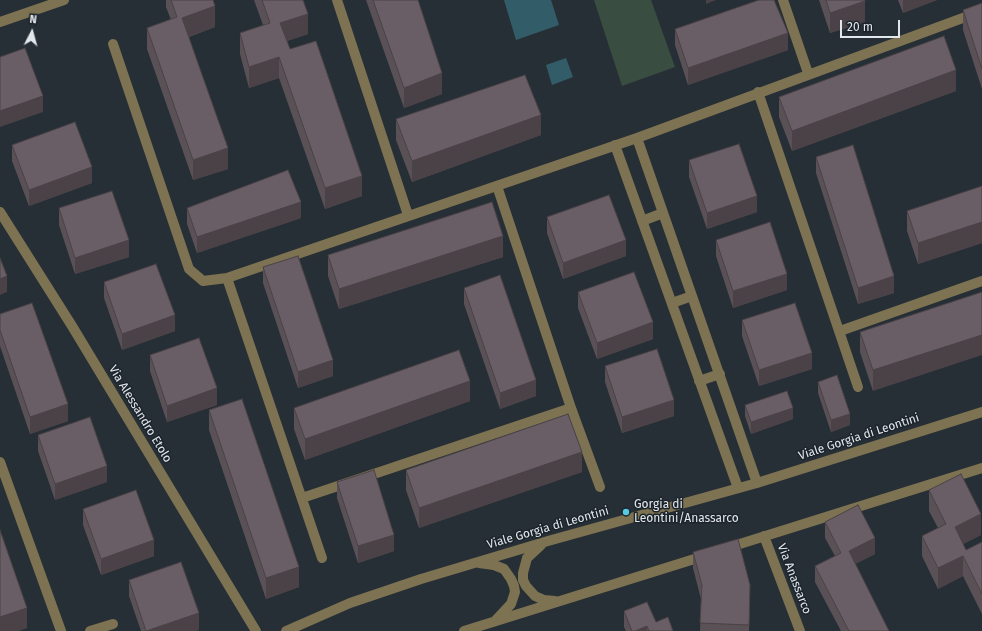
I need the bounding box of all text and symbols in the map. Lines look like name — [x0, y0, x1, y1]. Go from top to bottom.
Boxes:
north arrow — [12, 12, 52, 52]
scale bar — [842, 12, 902, 38]
text: N — [29, 13, 38, 26]
text: 20 m — [847, 20, 873, 34]
street label: Via Alessandro Etolo — [105, 363, 175, 465]
street label: Viale Gorgia di Leontini — [797, 411, 921, 463]
place label: Gorgia di Leontini/Anassarco — [634, 498, 739, 526]
street label: Viale Gorgia di Leontini — [485, 504, 611, 552]
marker: Gorgia di Leontini/Anassarco — [621, 507, 631, 517]
street label: Via Anassarco — [774, 542, 814, 616]

